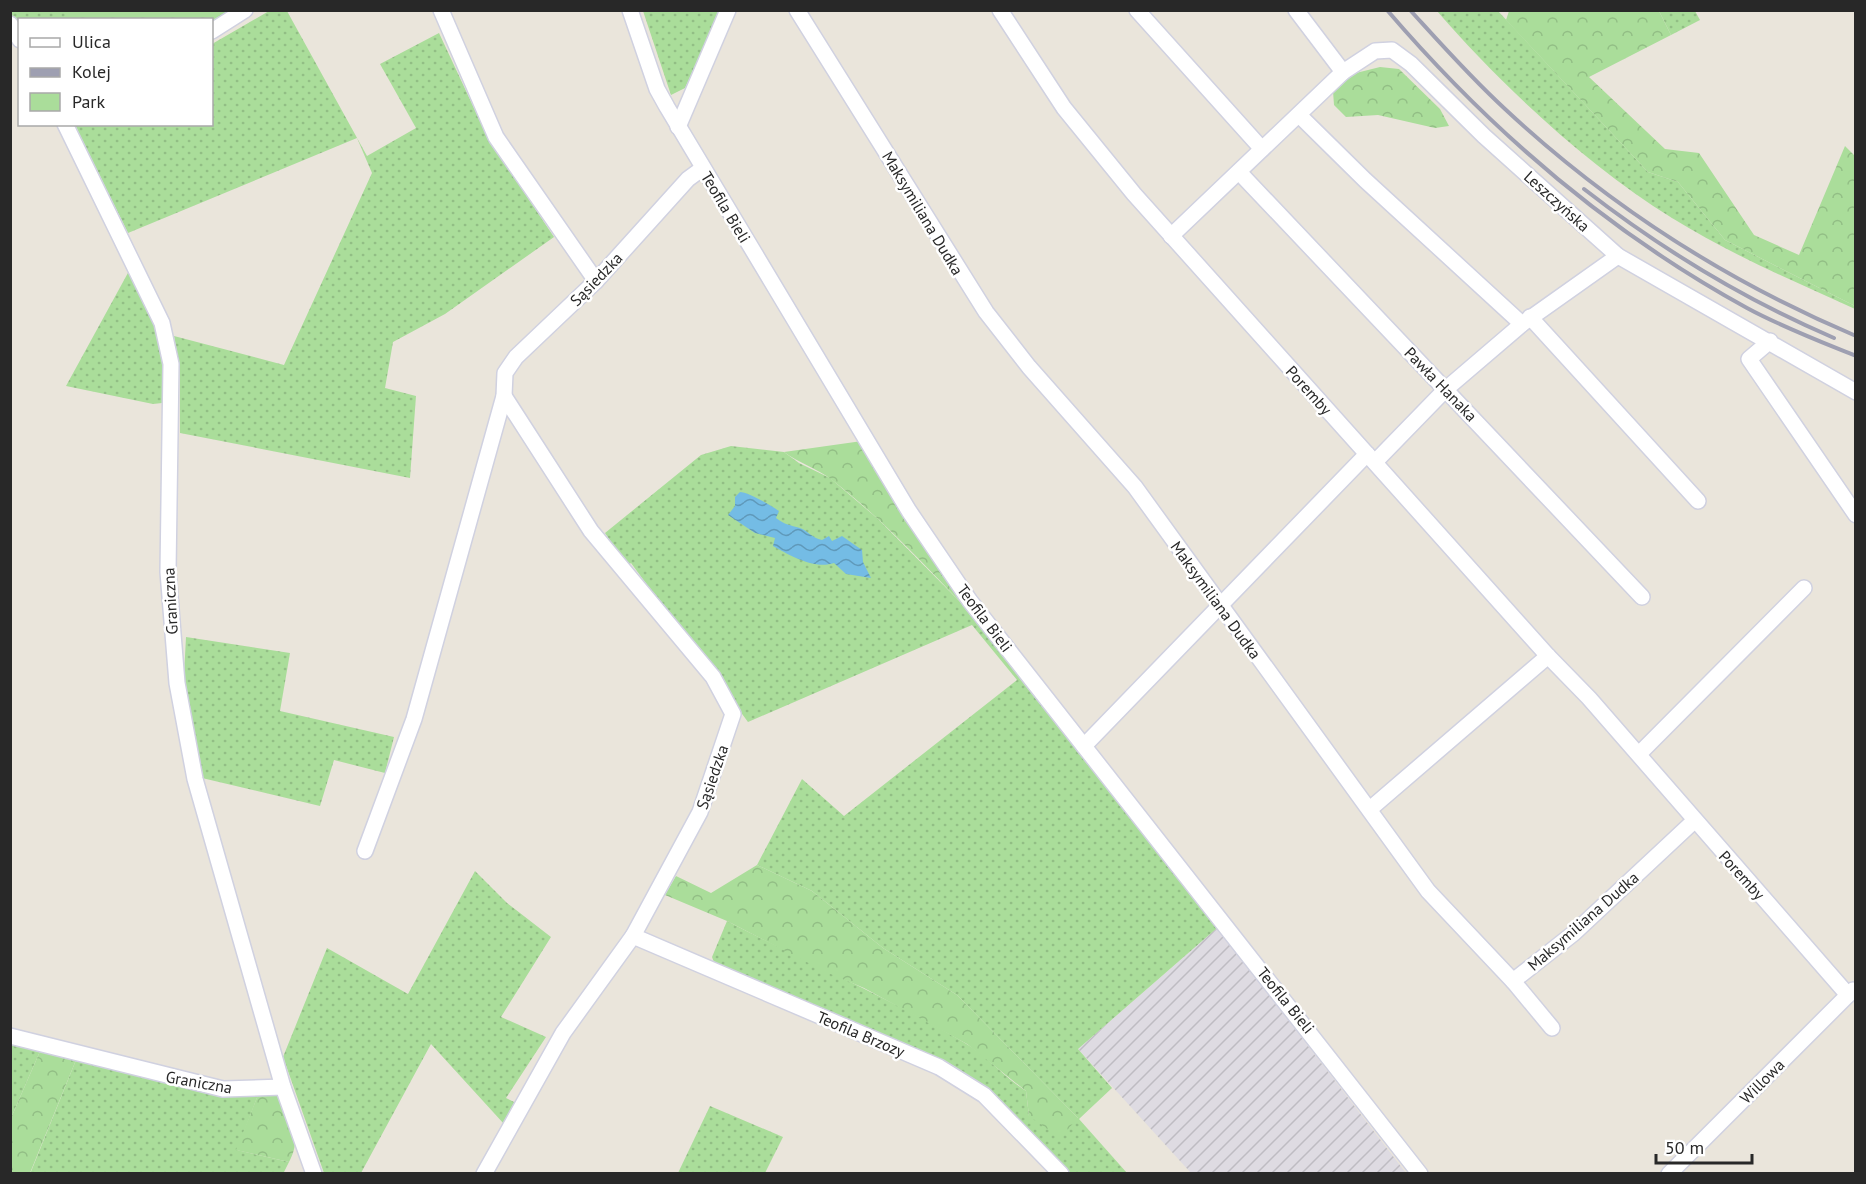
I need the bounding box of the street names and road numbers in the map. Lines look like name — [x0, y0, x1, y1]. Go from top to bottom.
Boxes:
street label: Maksymiliana Dudka — [878, 147, 968, 279]
street label: Leszczyńska — [1520, 166, 1594, 236]
street label: Teofila Bieli — [697, 168, 755, 246]
street label: Sąsiedzka — [566, 248, 626, 310]
street label: Pawła Hanaka — [1400, 343, 1482, 425]
street label: Poremby — [1282, 361, 1337, 419]
street label: Maksymiliana Dudka — [1167, 537, 1265, 663]
street label: Graniczna — [158, 567, 182, 635]
street label: Teofila Bieli — [953, 580, 1017, 656]
street label: Sąsiedzka — [692, 742, 732, 812]
street label: Poremby — [1715, 846, 1770, 904]
street label: Maksymiliana Dudka — [1523, 867, 1643, 975]
street label: Teofila Bieli — [1253, 963, 1319, 1037]
street label: Teofila Brzozy — [814, 1007, 908, 1062]
street label: Willowa — [1735, 1054, 1789, 1108]
street label: Graniczna — [164, 1066, 234, 1098]

